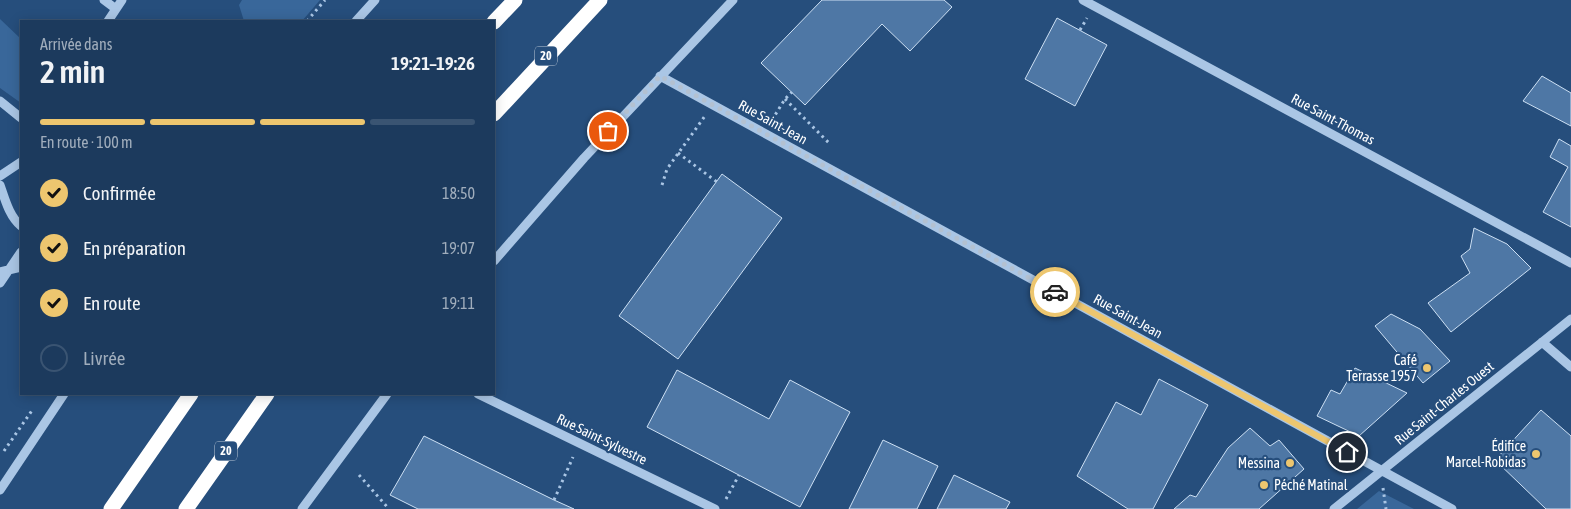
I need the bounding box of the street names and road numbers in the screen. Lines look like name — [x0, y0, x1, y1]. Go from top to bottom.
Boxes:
road number: 20 — [535, 46, 557, 66]
street label: Rue Saint-Thomas — [1289, 90, 1377, 148]
street label: Rue Saint-Jean — [736, 97, 810, 147]
street label: Rue Saint-Jean — [1091, 291, 1165, 341]
street label: Rue Saint-Charles Ouest — [1391, 358, 1497, 448]
street label: Rue Saint-Sylvestre — [554, 410, 650, 468]
road number: 20 — [215, 442, 237, 461]

